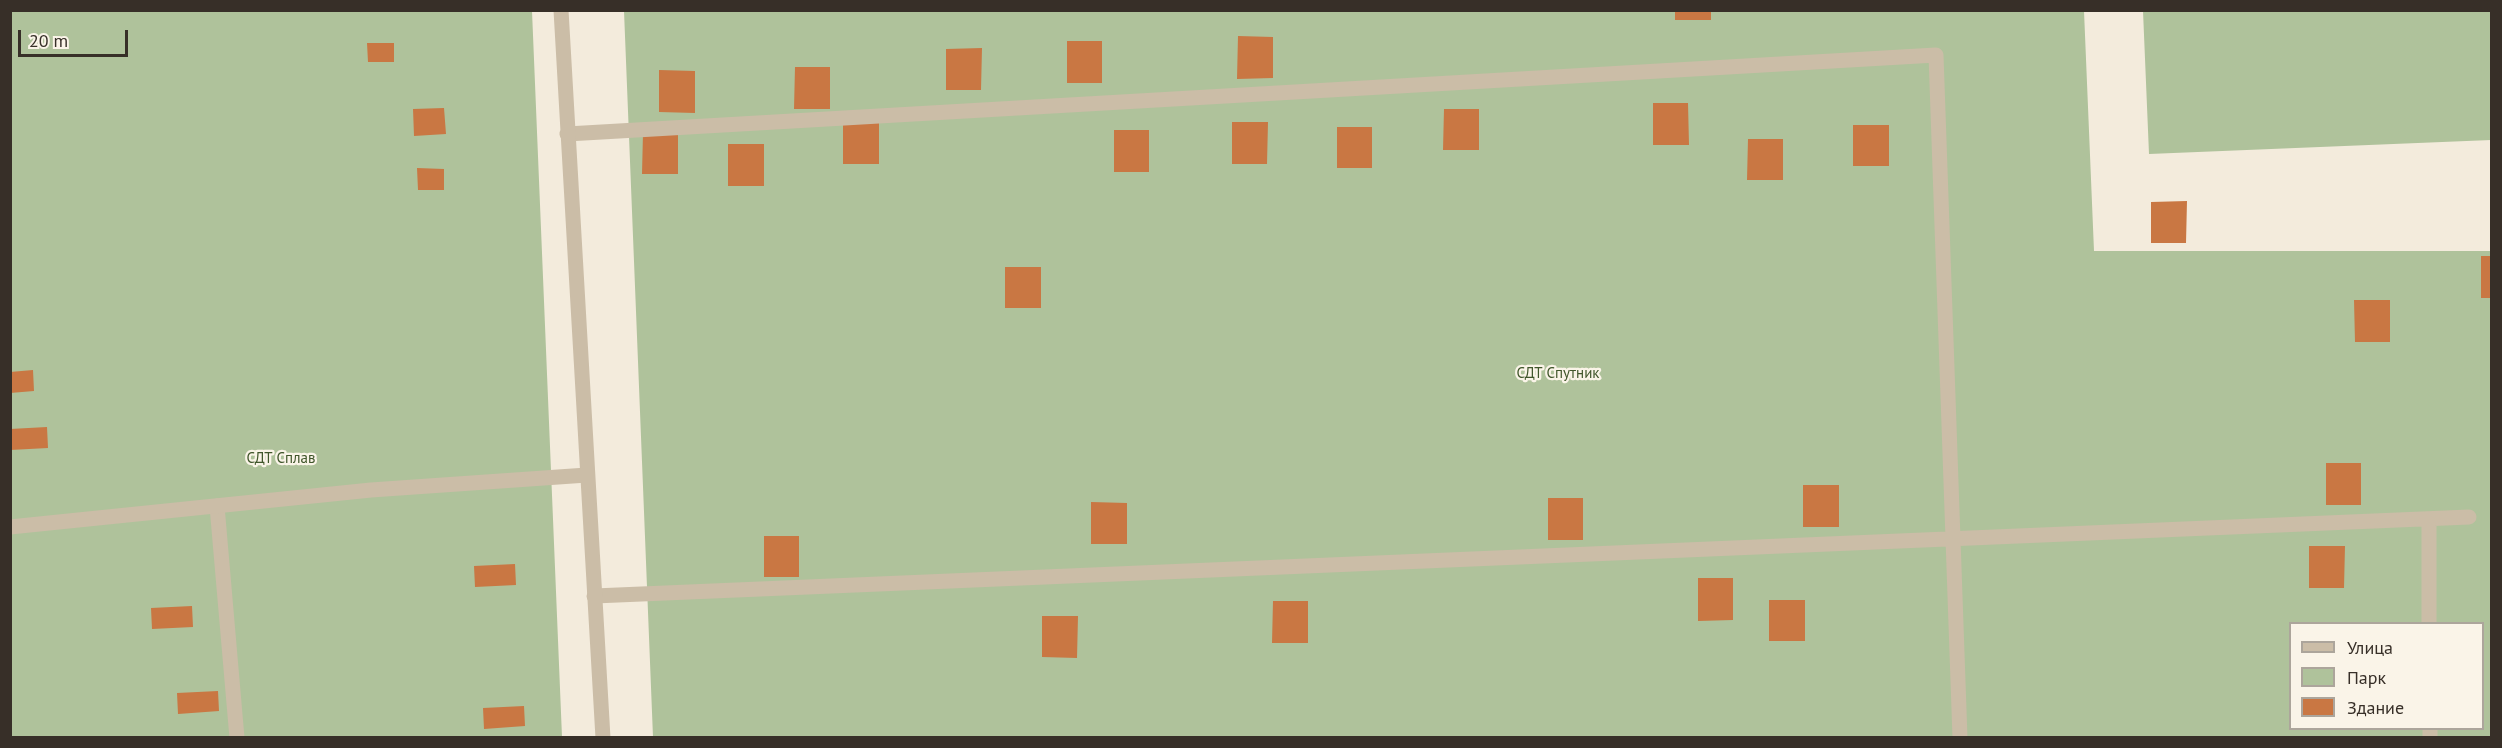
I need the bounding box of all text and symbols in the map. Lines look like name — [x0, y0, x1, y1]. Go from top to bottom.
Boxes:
scale bar — [21, 18, 130, 56]
text: 20 m — [29, 29, 68, 52]
park label: СДТ Спутник — [1516, 365, 1600, 383]
park label: СДТ Сплав — [246, 450, 316, 468]
legend — [2289, 622, 2484, 730]
text: Улица — [2347, 636, 2393, 659]
text: Парк — [2347, 666, 2386, 689]
text: Здание — [2347, 696, 2404, 719]

